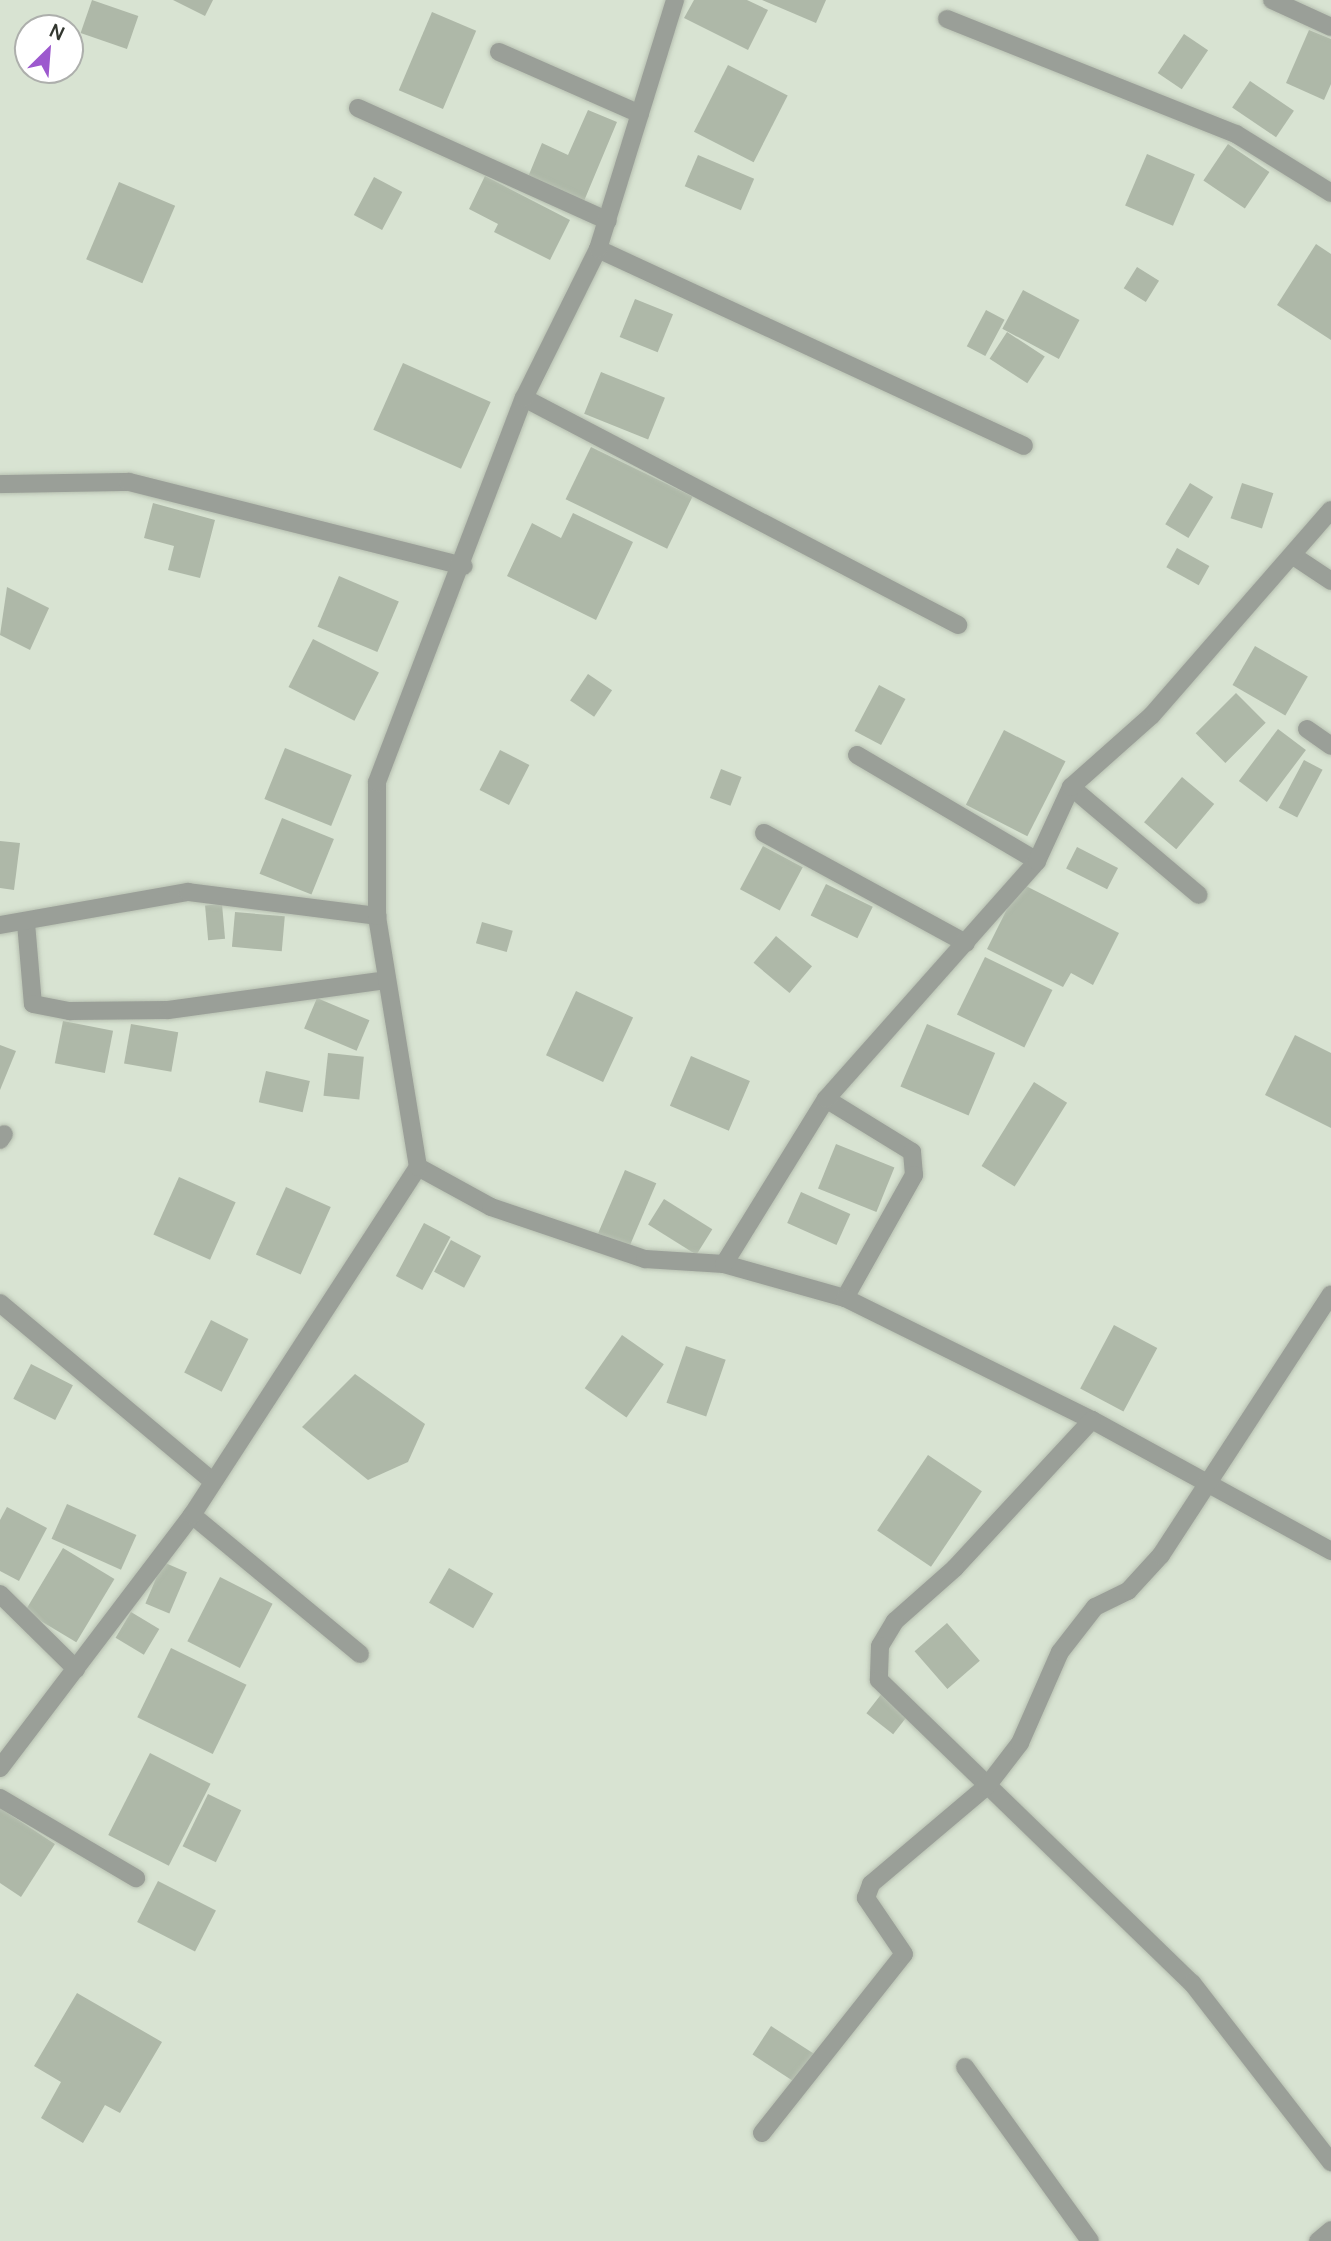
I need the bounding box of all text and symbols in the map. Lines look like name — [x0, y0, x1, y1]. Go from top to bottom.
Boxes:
north arrow — [14, 14, 84, 84]
text: N — [45, 17, 69, 46]

